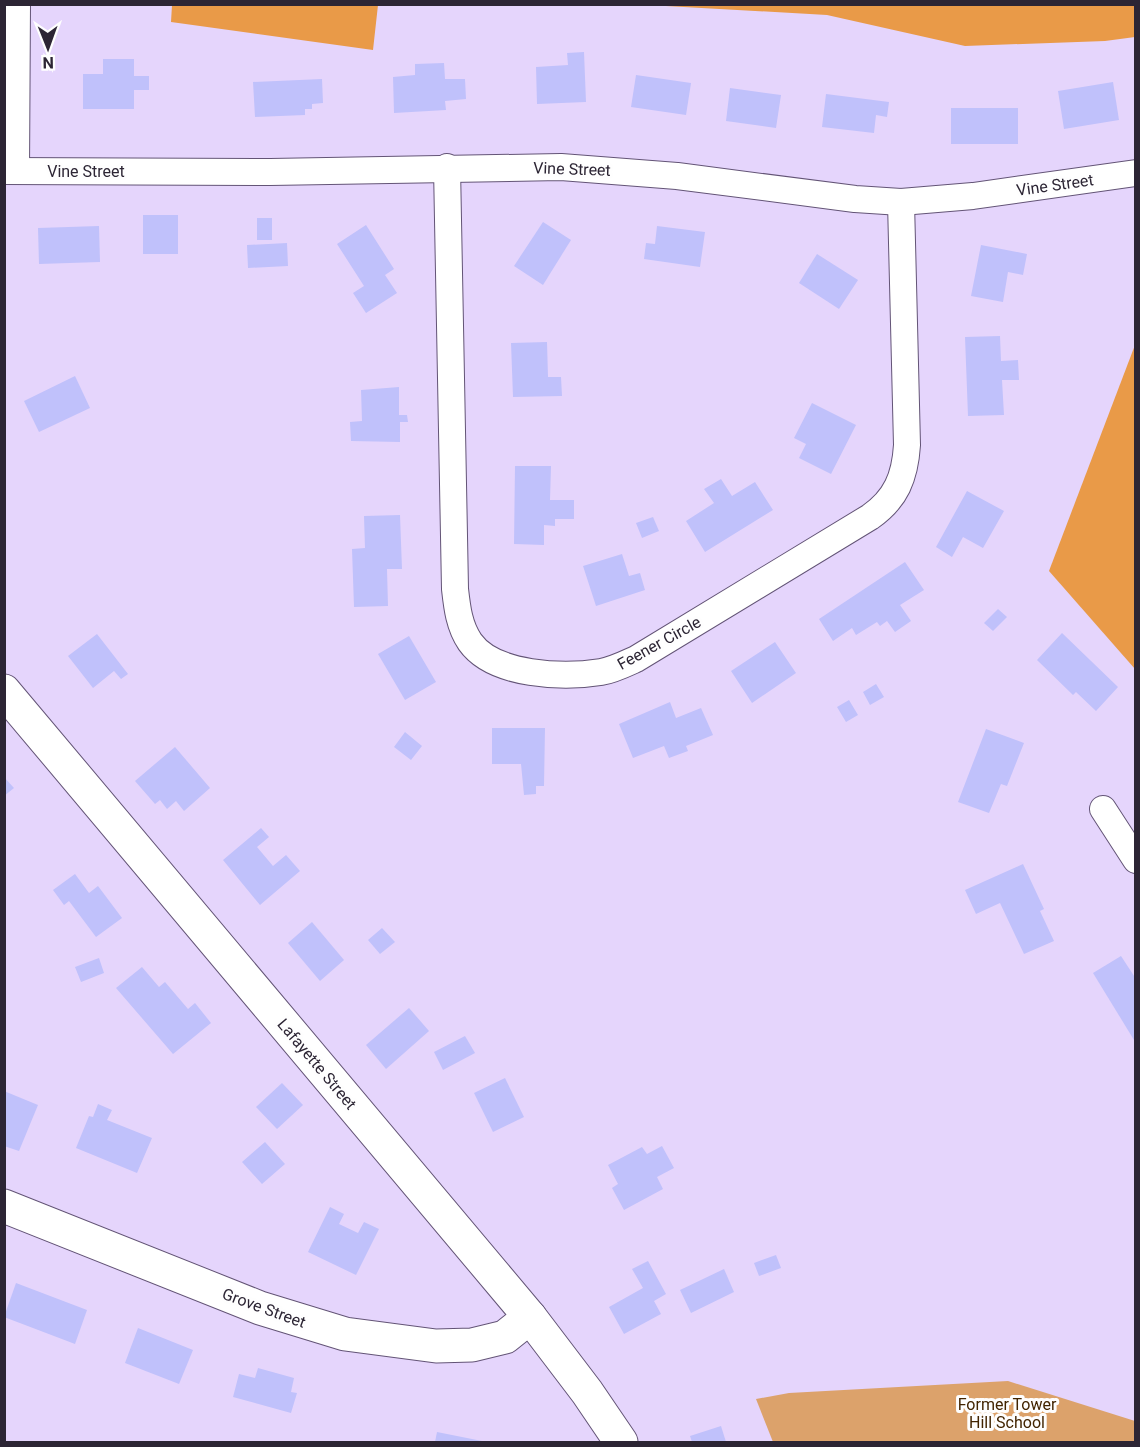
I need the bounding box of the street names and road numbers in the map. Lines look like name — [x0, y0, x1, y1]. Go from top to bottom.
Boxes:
street label: Vine Street — [533, 158, 611, 180]
street label: Vine Street — [47, 162, 125, 181]
street label: Vine Street — [1015, 170, 1095, 200]
street label: Feener Circle — [614, 612, 704, 674]
street label: Lafayette Street — [274, 1015, 360, 1113]
street label: Grove Street — [220, 1284, 308, 1332]

